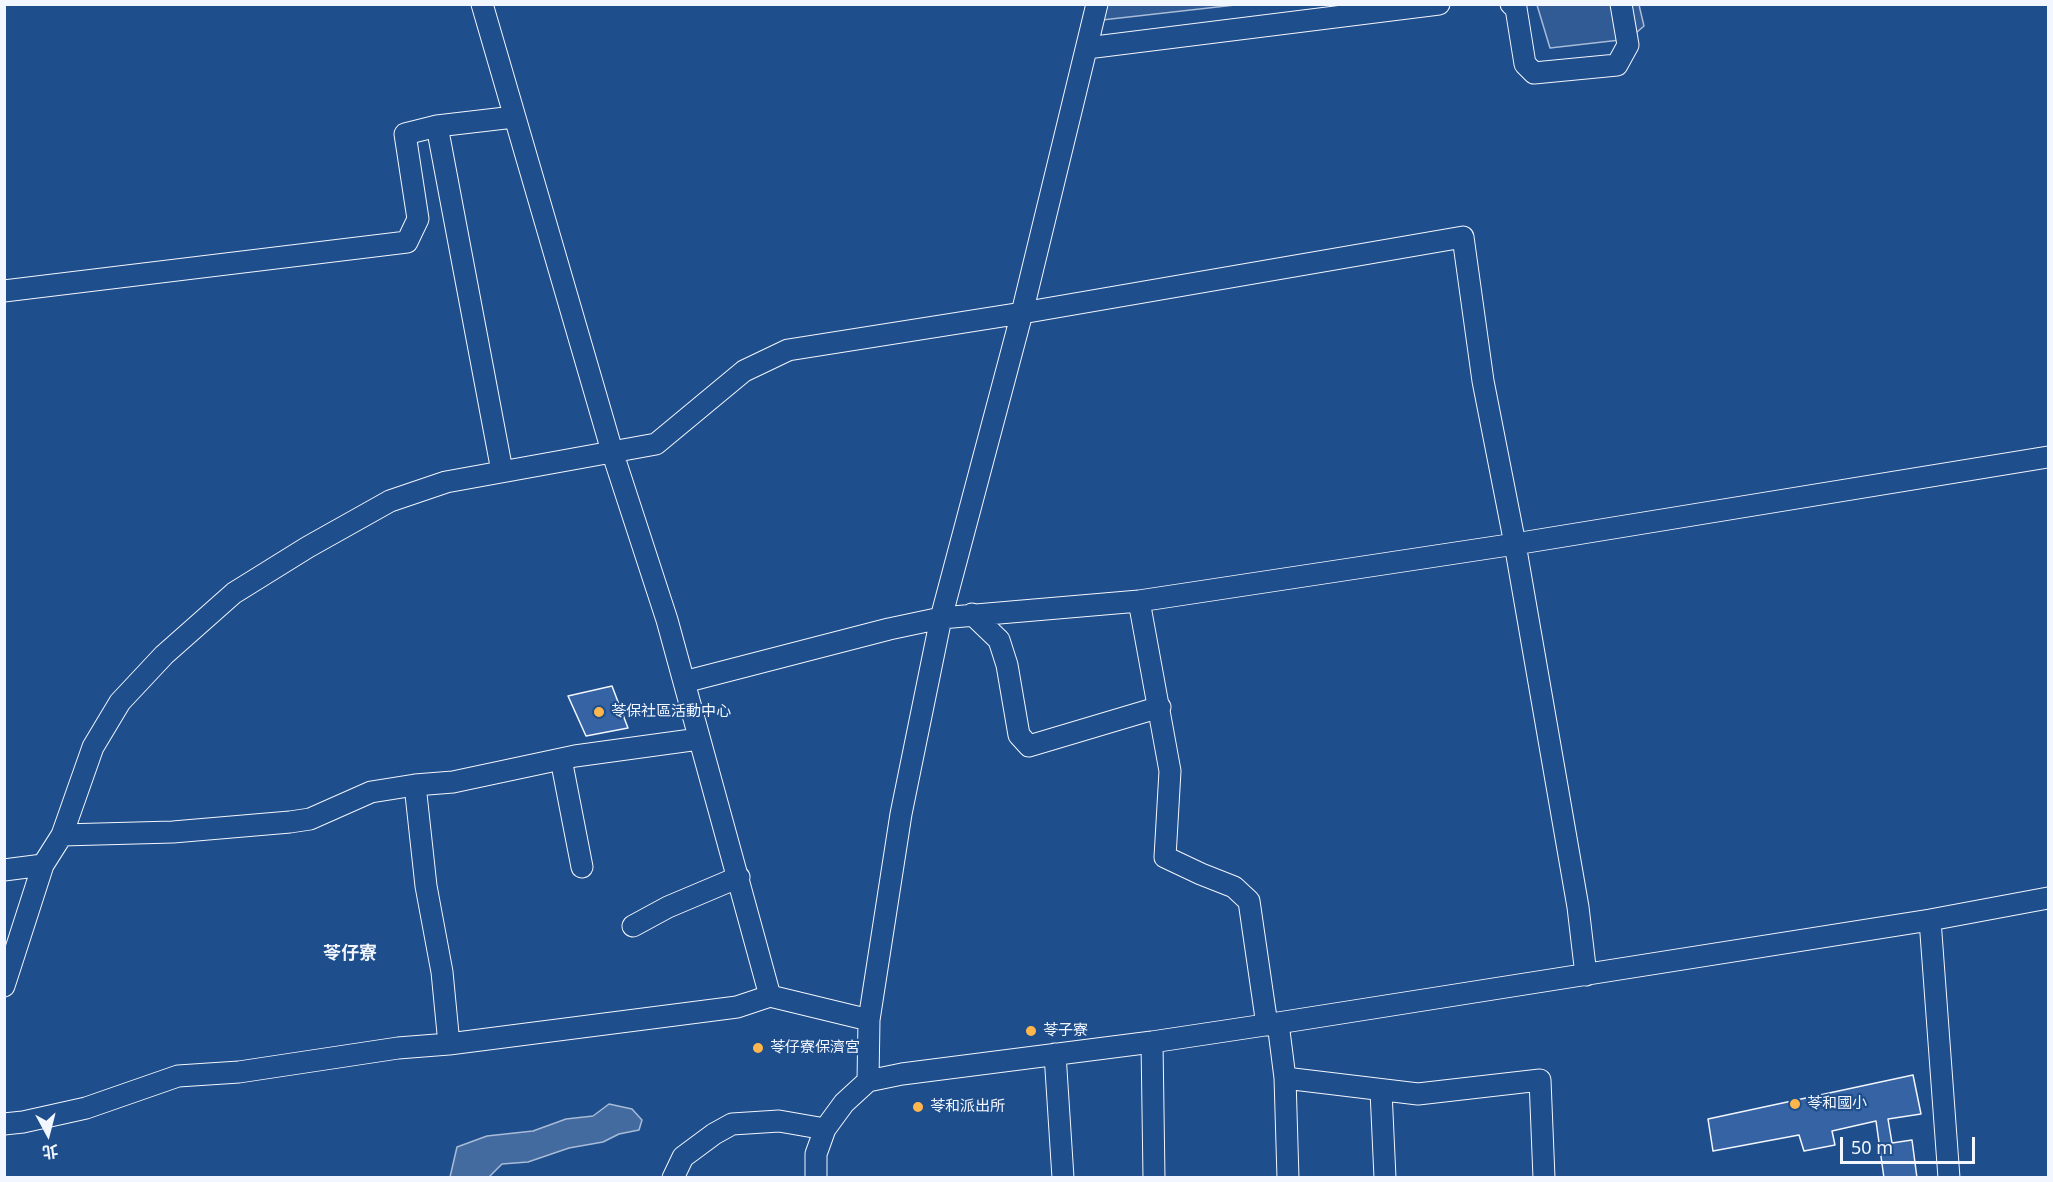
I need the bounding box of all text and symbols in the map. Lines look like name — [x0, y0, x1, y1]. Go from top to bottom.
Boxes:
place label: 苓保社區活動中心 — [611, 703, 731, 721]
marker: 苓保社區活動中心 — [592, 705, 606, 719]
district label: 苓仔寮 — [323, 943, 377, 965]
place label: 苓子寮 — [1043, 1022, 1088, 1040]
marker: 苓子寮 — [1024, 1024, 1038, 1038]
place label: 苓仔寮保濟宮 — [770, 1039, 860, 1057]
marker: 苓仔寮保濟宮 — [751, 1041, 765, 1055]
place label: 苓和國小 — [1807, 1095, 1867, 1113]
marker: 苓和國小 — [1788, 1097, 1802, 1111]
place label: 苓和派出所 — [930, 1098, 1005, 1116]
marker: 苓和派出所 — [911, 1100, 925, 1114]
north arrow — [18, 1104, 78, 1164]
scale bar — [1843, 1125, 1978, 1163]
text: 50 m — [1851, 1135, 1893, 1159]
text: 北 — [41, 1140, 59, 1164]

